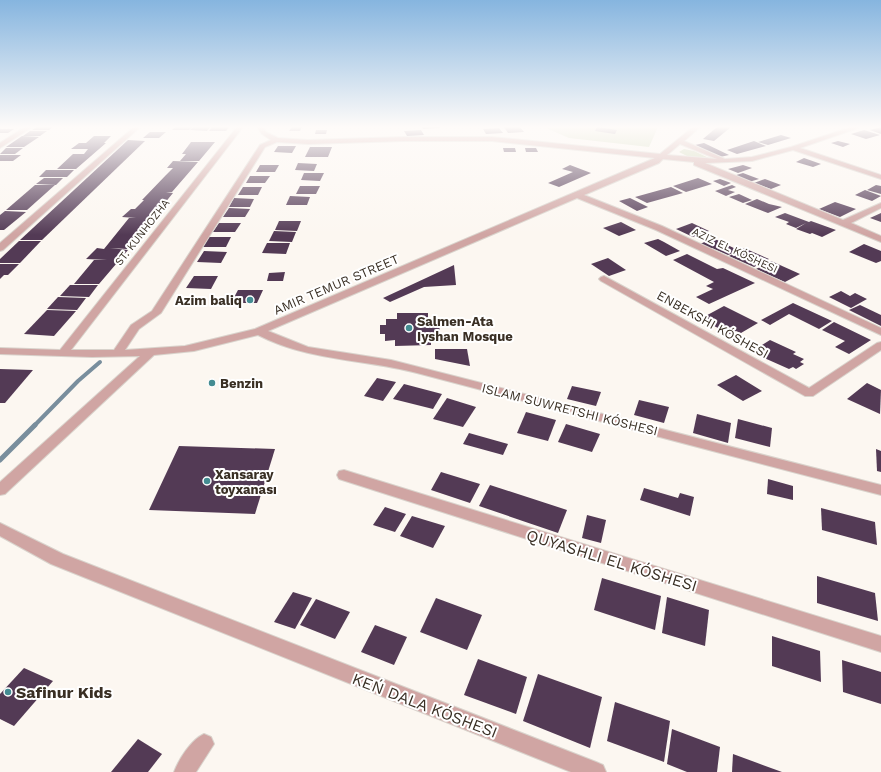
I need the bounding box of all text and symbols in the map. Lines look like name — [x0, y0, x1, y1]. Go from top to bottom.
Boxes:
street label: ST. KUNHOZHA — [112, 197, 172, 268]
street label: AZIZ EL KÓSHESI — [690, 224, 780, 276]
street label: AMIR TEMUR STREET — [271, 251, 401, 318]
street label: ENBEKSHI KÓSHESI — [654, 287, 772, 361]
place label: Azim baliq — [175, 293, 242, 308]
marker: Azim baliq — [245, 295, 255, 305]
place label: Salmen-Ata Iyshan Mosque — [417, 314, 513, 344]
marker: Salmen-Ata Iyshan Mosque — [404, 323, 414, 333]
place label: Benzin — [220, 376, 263, 391]
marker: Benzin — [207, 378, 217, 388]
street label: ISLAM SUWRETSHI KÓSHESI — [480, 379, 660, 439]
place label: Xansaray toyxanası — [215, 467, 277, 497]
marker: Xansaray toyxanası — [202, 476, 212, 486]
street label: QUYASHLI EL KÓSHESI — [524, 525, 700, 596]
street label: KEŃ DALA KÓSHESI — [350, 669, 500, 742]
place label: Safinur Kids — [16, 683, 113, 702]
marker: Safinur Kids — [3, 687, 13, 697]

